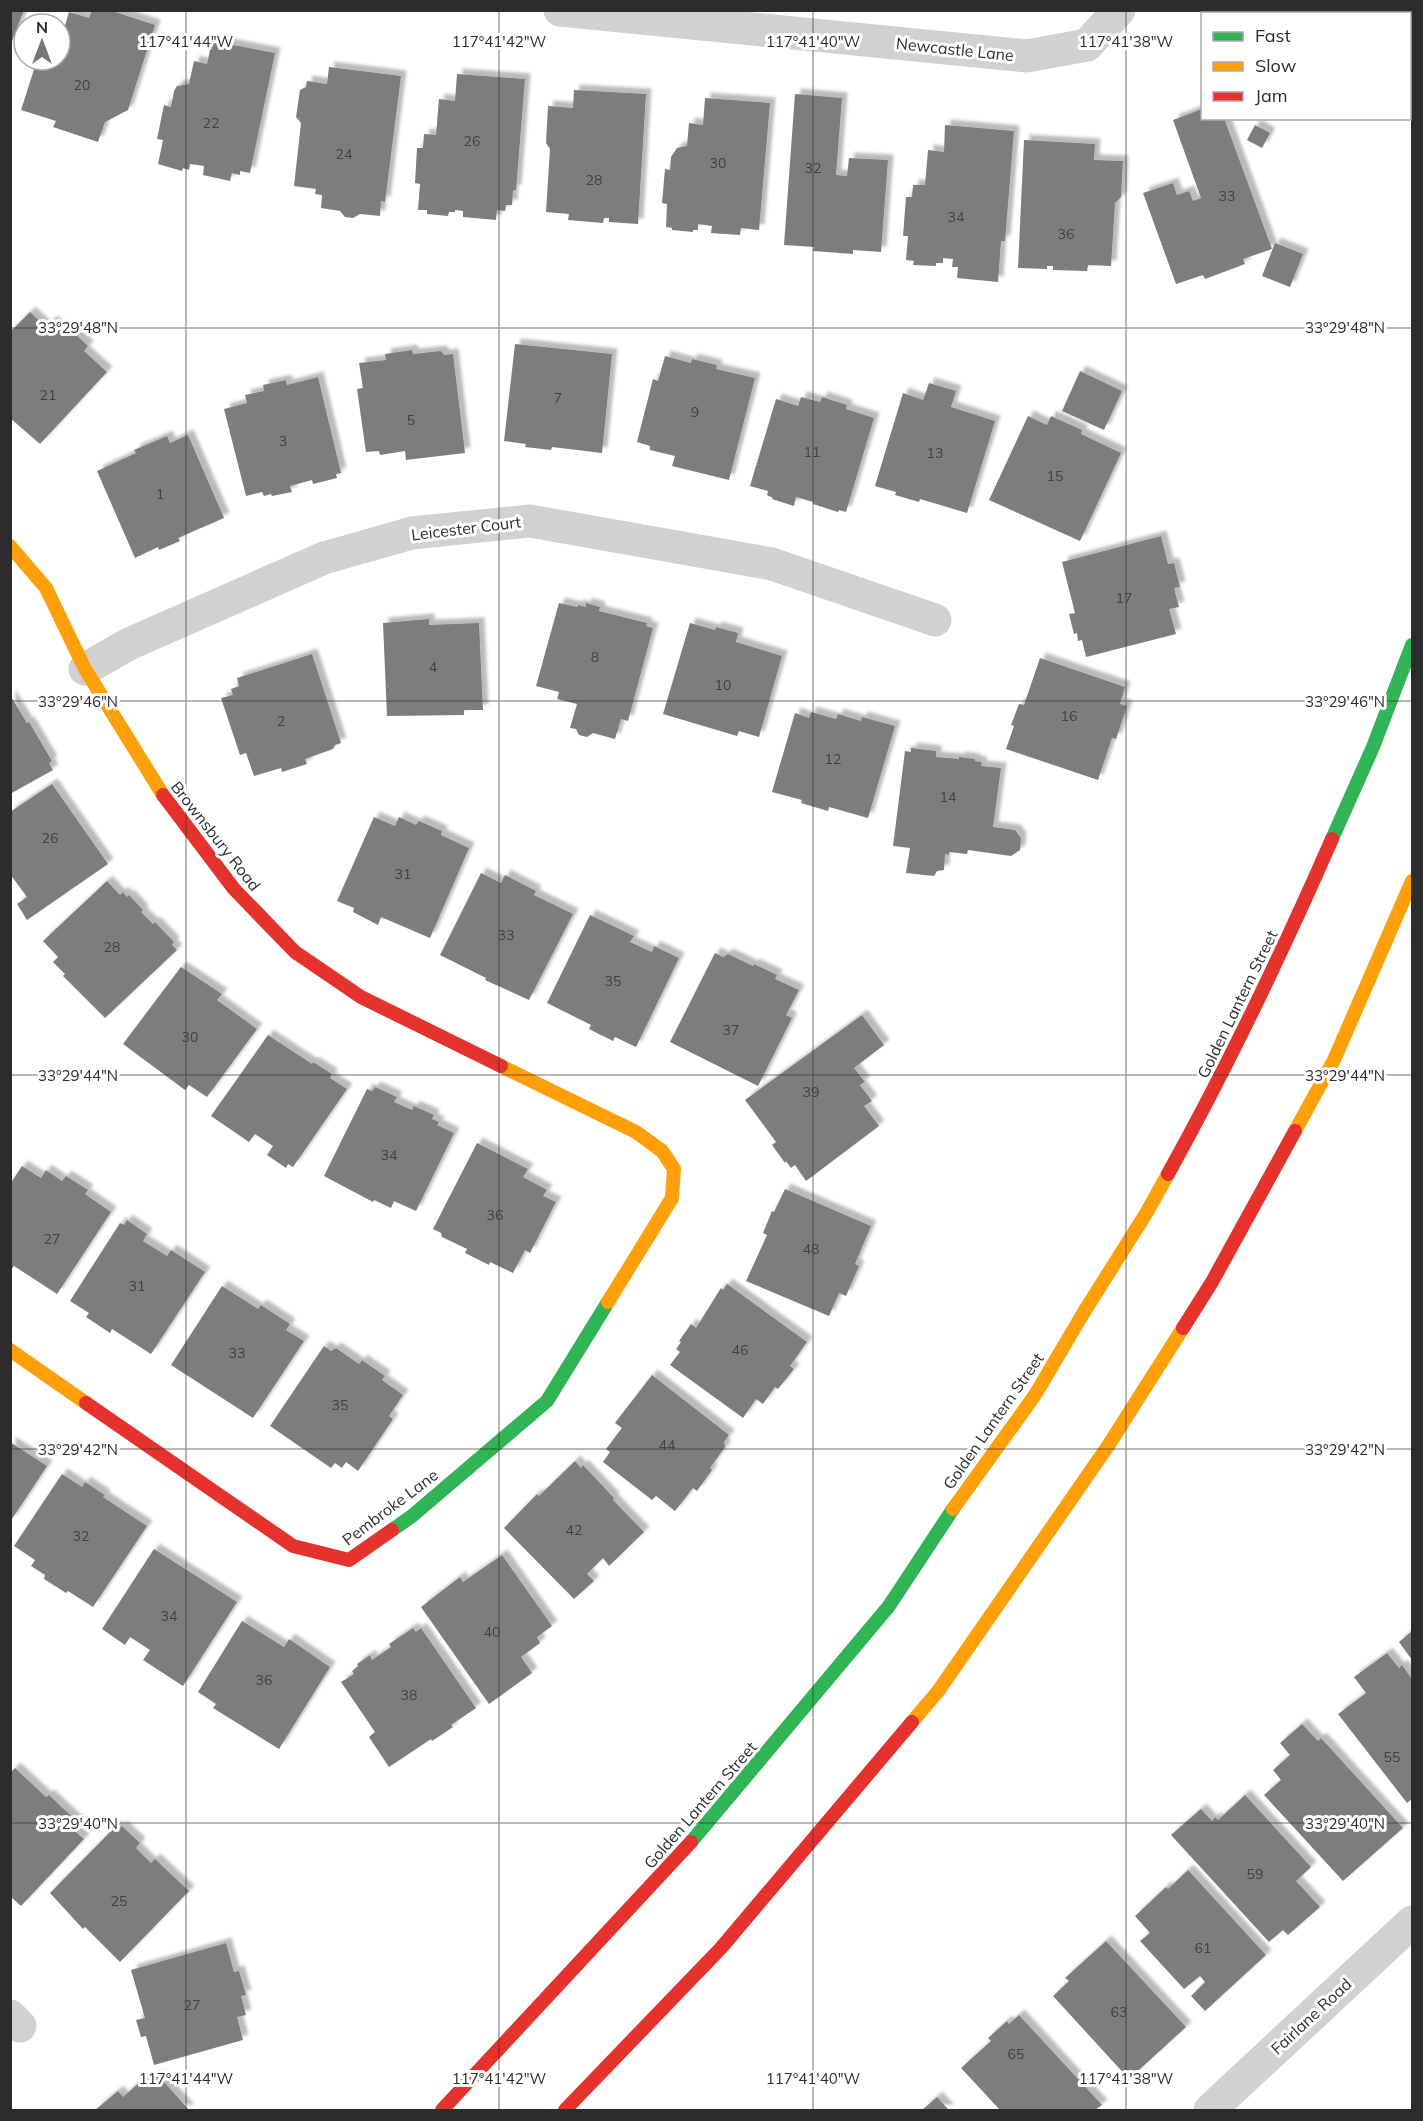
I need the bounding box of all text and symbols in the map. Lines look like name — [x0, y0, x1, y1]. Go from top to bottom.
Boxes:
north arrow — [12, 12, 72, 72]
legend — [1201, 12, 1411, 120]
text: N — [36, 17, 48, 37]
text: Fast — [1255, 24, 1291, 47]
text: 117°41'44"W — [139, 32, 234, 51]
text: 117°41'42"W — [452, 32, 547, 51]
text: 117°41'40"W — [766, 32, 861, 51]
text: 117°41'38"W — [1079, 32, 1174, 51]
street label: Newcastle Lane — [895, 33, 1015, 65]
text: Slow — [1255, 54, 1297, 77]
house number: 20 — [74, 76, 90, 94]
text: Jam — [1255, 84, 1288, 107]
house number: 22 — [203, 114, 219, 132]
house number: 26 — [464, 132, 480, 150]
house number: 24 — [336, 145, 353, 163]
house number: 30 — [710, 154, 726, 172]
house number: 32 — [805, 159, 821, 177]
house number: 28 — [586, 171, 602, 189]
house number: 33 — [1219, 187, 1235, 205]
house number: 34 — [948, 208, 965, 226]
house number: 36 — [1058, 225, 1074, 243]
text: 33°29'48"N — [38, 318, 118, 337]
text: 33°29'48"N — [1305, 318, 1385, 337]
house number: 21 — [40, 386, 56, 404]
house number: 7 — [554, 389, 562, 407]
house number: 9 — [691, 403, 699, 421]
house number: 5 — [407, 411, 415, 429]
house number: 3 — [279, 432, 287, 450]
house number: 11 — [804, 443, 820, 461]
house number: 13 — [927, 444, 943, 462]
house number: 15 — [1047, 467, 1063, 485]
house number: 1 — [156, 485, 164, 503]
street label: Leicester Court — [410, 511, 522, 545]
house number: 17 — [1116, 589, 1132, 607]
house number: 8 — [591, 648, 599, 666]
house number: 4 — [429, 658, 438, 676]
house number: 10 — [715, 676, 731, 694]
text: 33°29'46"N — [38, 692, 118, 711]
text: 33°29'46"N — [1305, 692, 1385, 711]
house number: 16 — [1061, 707, 1077, 725]
house number: 2 — [277, 712, 285, 730]
house number: 12 — [825, 750, 841, 768]
street label: Brownsbury Road — [167, 777, 265, 895]
house number: 14 — [940, 788, 957, 806]
house number: 26 — [42, 829, 58, 847]
house number: 31 — [395, 865, 411, 883]
house number: 33 — [498, 926, 514, 944]
street label: Golden Lantern Street — [1192, 926, 1282, 1081]
house number: 28 — [104, 938, 120, 956]
house number: 35 — [605, 972, 621, 990]
house number: 37 — [723, 1021, 739, 1039]
house number: 30 — [182, 1028, 198, 1046]
text: 33°29'44"N — [38, 1066, 118, 1085]
text: 33°29'44"N — [1305, 1066, 1385, 1085]
house number: 39 — [803, 1083, 819, 1101]
house number: 34 — [381, 1146, 398, 1164]
house number: 36 — [487, 1206, 503, 1224]
house number: 27 — [44, 1230, 60, 1248]
house number: 48 — [803, 1240, 819, 1258]
house number: 31 — [129, 1277, 145, 1295]
house number: 46 — [732, 1341, 748, 1359]
house number: 33 — [229, 1344, 245, 1362]
street label: Golden Lantern Street — [938, 1349, 1048, 1493]
house number: 35 — [332, 1396, 348, 1414]
house number: 44 — [659, 1436, 676, 1454]
text: 33°29'42"N — [38, 1440, 118, 1459]
text: 33°29'42"N — [1305, 1440, 1385, 1459]
street label: Pembroke Lane — [338, 1465, 442, 1549]
house number: 42 — [566, 1521, 582, 1539]
house number: 32 — [73, 1527, 89, 1545]
house number: 34 — [161, 1607, 178, 1625]
house number: 40 — [484, 1623, 500, 1641]
house number: 36 — [256, 1671, 272, 1689]
house number: 38 — [401, 1686, 417, 1704]
street label: Golden Lantern Street — [639, 1737, 761, 1873]
house number: 55 — [1384, 1748, 1400, 1766]
text: 33°29'40"N — [38, 1814, 118, 1833]
text: 33°29'40"N — [1305, 1814, 1385, 1833]
house number: 59 — [1247, 1865, 1263, 1883]
house number: 25 — [111, 1892, 127, 1910]
house number: 61 — [1195, 1939, 1211, 1957]
street label: Fairlane Road — [1267, 1974, 1355, 2058]
house number: 27 — [184, 1996, 200, 2014]
house number: 63 — [1111, 2003, 1127, 2021]
house number: 65 — [1008, 2045, 1024, 2063]
text: 117°41'44"W — [139, 2069, 234, 2088]
text: 117°41'42"W — [452, 2069, 547, 2088]
text: 117°41'40"W — [766, 2069, 861, 2088]
text: 117°41'38"W — [1079, 2069, 1174, 2088]

